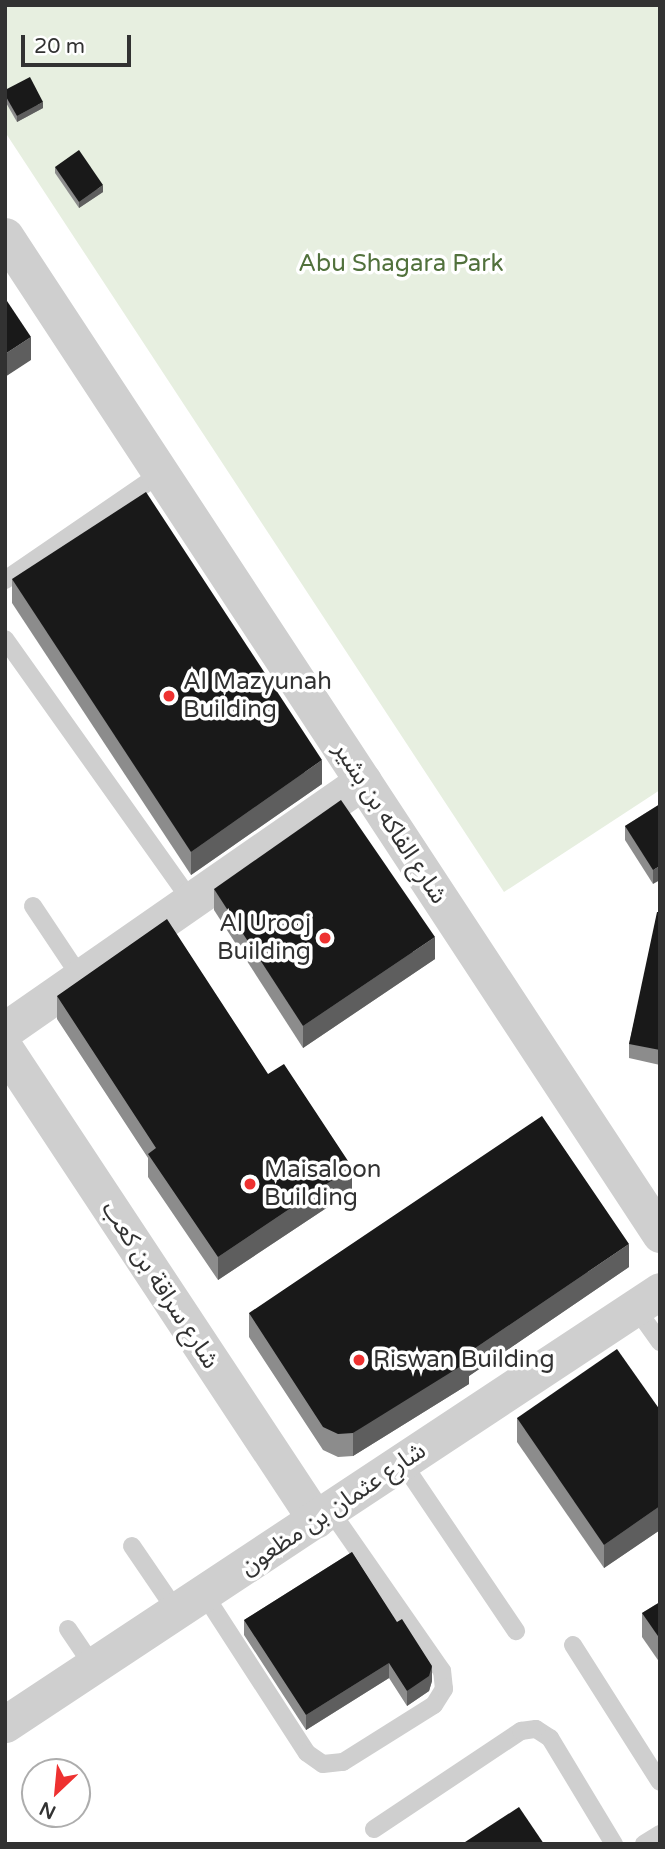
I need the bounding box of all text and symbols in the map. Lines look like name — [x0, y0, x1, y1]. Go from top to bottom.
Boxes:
scale bar — [24, 21, 135, 65]
text: 20 m — [34, 34, 85, 59]
park label: Abu Shagara Park — [298, 250, 504, 278]
place label: Al Mazyunah Building — [183, 668, 332, 724]
marker: Al Mazyunah Building — [161, 688, 177, 704]
street label: شارع الفاكه بن بشير — [327, 737, 453, 909]
place label: Al Urooj Building — [217, 910, 311, 966]
marker: Al Urooj Building — [317, 930, 333, 946]
place label: Maisaloon Building — [264, 1156, 381, 1212]
marker: Maisaloon Building — [242, 1176, 258, 1192]
street label: شارع سراقة بن كعب — [95, 1196, 225, 1374]
place label: Riswan Building — [373, 1346, 555, 1374]
marker: Riswan Building — [351, 1352, 367, 1368]
street label: شارع عثمان بن مظعون — [235, 1436, 431, 1582]
north arrow — [21, 1758, 91, 1828]
text: N — [36, 1797, 59, 1823]

